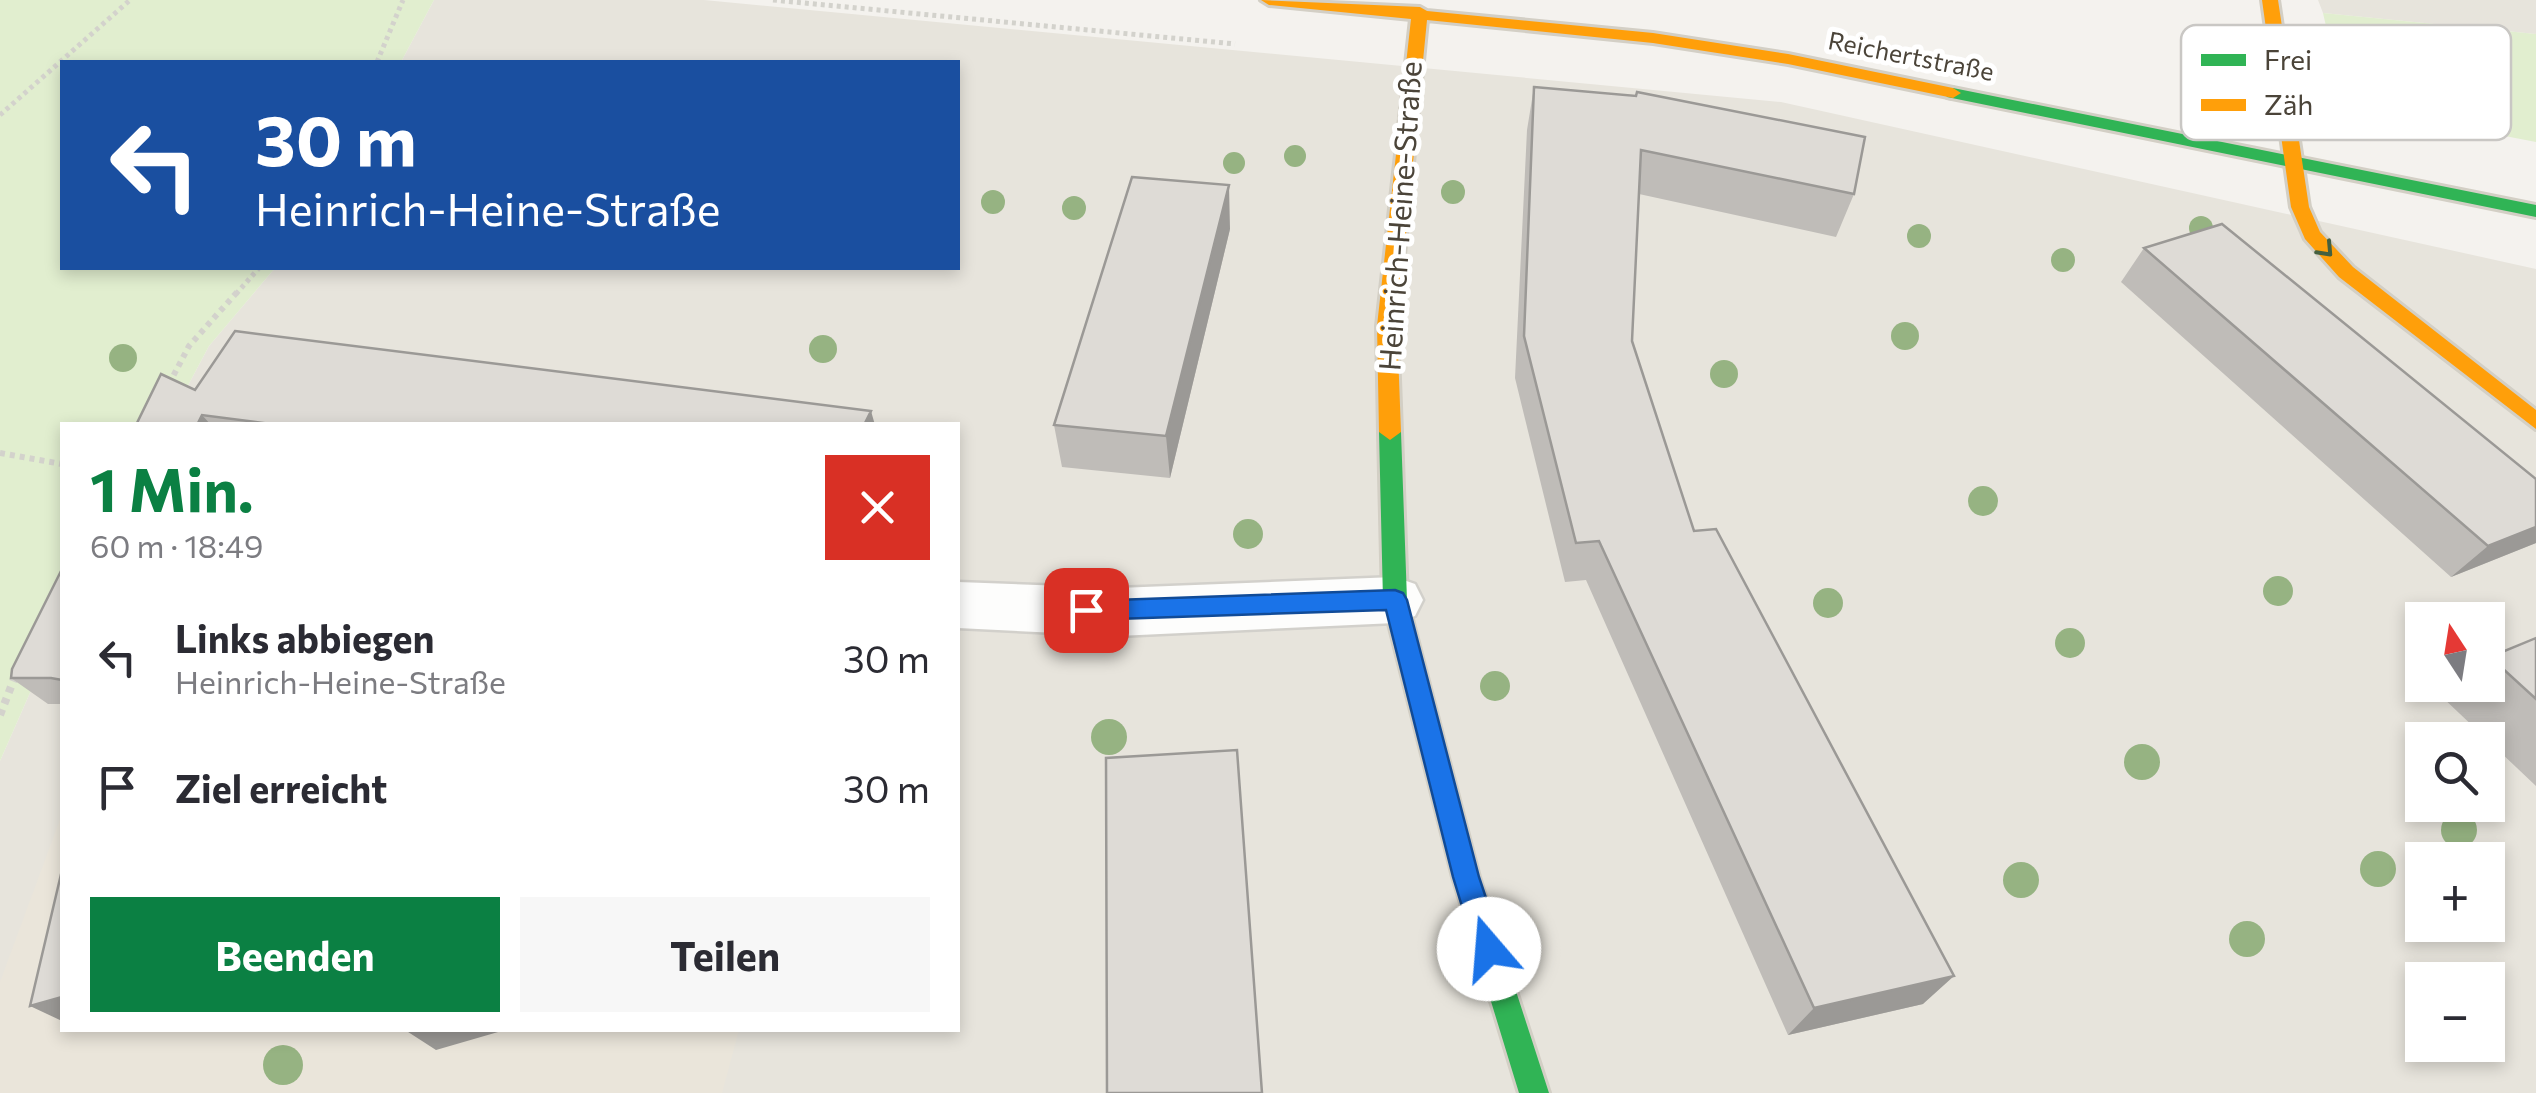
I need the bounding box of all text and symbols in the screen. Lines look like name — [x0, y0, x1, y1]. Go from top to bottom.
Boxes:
street label: Reichertstraße — [1826, 24, 1997, 86]
legend — [2181, 25, 2511, 140]
text: Frei — [2264, 42, 2312, 76]
street label: Heinrich-Heine-Straße — [1369, 60, 1428, 372]
text: Zäh — [2264, 87, 2313, 121]
text: 30 m — [255, 95, 417, 180]
icon: left — [90, 100, 220, 230]
text: Heinrich-Heine-Straße — [255, 180, 720, 235]
one-way arrow — [2315, 238, 2333, 257]
text: 1 Min. — [90, 451, 254, 524]
button: close — [825, 455, 930, 560]
text: 60 m · 18:49 — [90, 525, 263, 565]
pin — [1044, 568, 1129, 653]
icon: arrive — [1059, 583, 1114, 638]
north arrow — [2405, 602, 2505, 702]
map controls — [2405, 602, 2505, 1062]
text: Links abbiegen — [175, 614, 435, 661]
icon: left — [90, 630, 145, 685]
text: 30 m — [843, 634, 930, 681]
text: Heinrich-Heine-Straße — [175, 661, 506, 701]
button: search — [2405, 722, 2505, 822]
icon: arrive — [90, 760, 145, 815]
text: Ziel erreicht — [175, 764, 387, 811]
text: 30 m — [843, 764, 930, 811]
button: + — [2405, 842, 2505, 942]
button: Beenden — [90, 897, 500, 1012]
button: Teilen — [520, 897, 930, 1012]
position arrow — [1437, 897, 1541, 1001]
button: − — [2405, 962, 2505, 1062]

